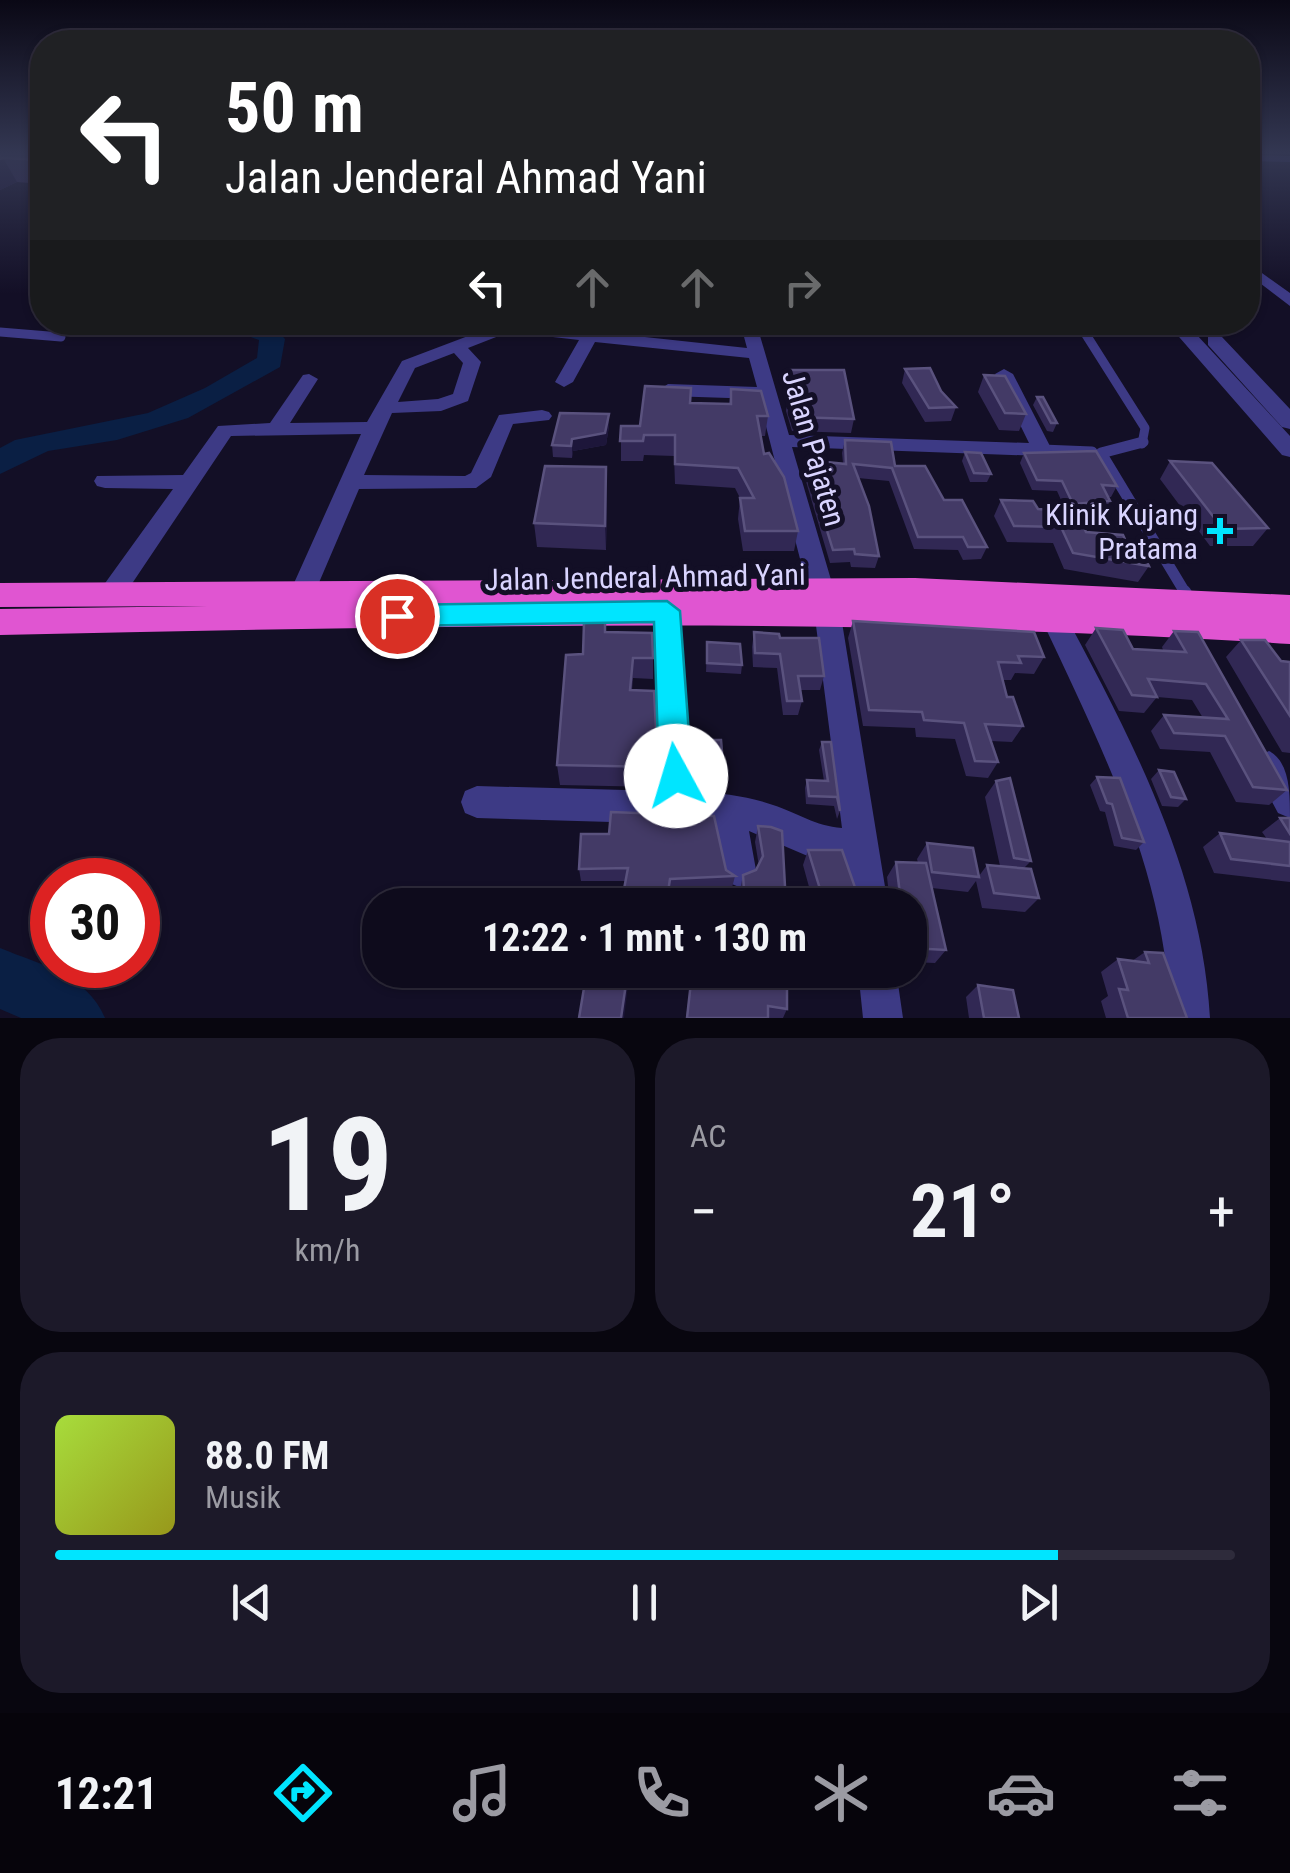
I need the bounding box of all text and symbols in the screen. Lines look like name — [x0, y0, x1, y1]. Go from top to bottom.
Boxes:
text: 50 m — [225, 67, 364, 149]
icon: left — [60, 70, 190, 200]
text: Jalan Jenderal Ahmad Yani — [225, 151, 707, 204]
icon: left — [460, 260, 515, 315]
icon: ahead — [565, 260, 620, 315]
icon: ahead — [670, 260, 725, 315]
icon: right — [775, 260, 830, 315]
street label: Jalan Pajaten — [775, 366, 853, 530]
place label: Klinik Kujang Pratama — [1045, 497, 1198, 566]
marker: Klinik Kujang Pratama — [1207, 518, 1233, 544]
street label: Jalan Jenderal Ahmad Yani — [484, 557, 806, 597]
pin — [355, 574, 440, 659]
icon: arrive — [370, 589, 425, 644]
position arrow — [624, 724, 728, 828]
speed limit sign: 30 — [30, 858, 160, 988]
text: 12:22 · 1 mnt · 130 m — [482, 916, 807, 960]
text: 19 — [262, 1089, 393, 1242]
text: AC — [690, 1117, 726, 1155]
text: 21° — [910, 1167, 1015, 1255]
text: − — [690, 1180, 718, 1244]
text: + — [1208, 1180, 1235, 1244]
text: km/h — [295, 1231, 360, 1269]
text: 88.0 FM — [205, 1434, 329, 1478]
text: Musik — [205, 1478, 281, 1516]
icon: previous — [224, 1575, 279, 1630]
icon: pause — [617, 1575, 672, 1630]
icon: next — [1011, 1575, 1066, 1630]
icon: directions — [268, 1758, 338, 1828]
icon: music — [447, 1758, 517, 1828]
icon: phone — [627, 1758, 697, 1828]
icon: climate — [806, 1758, 876, 1828]
icon: car — [986, 1758, 1056, 1828]
icon: filters — [1165, 1758, 1235, 1828]
text: 12:21 — [55, 1767, 158, 1820]

